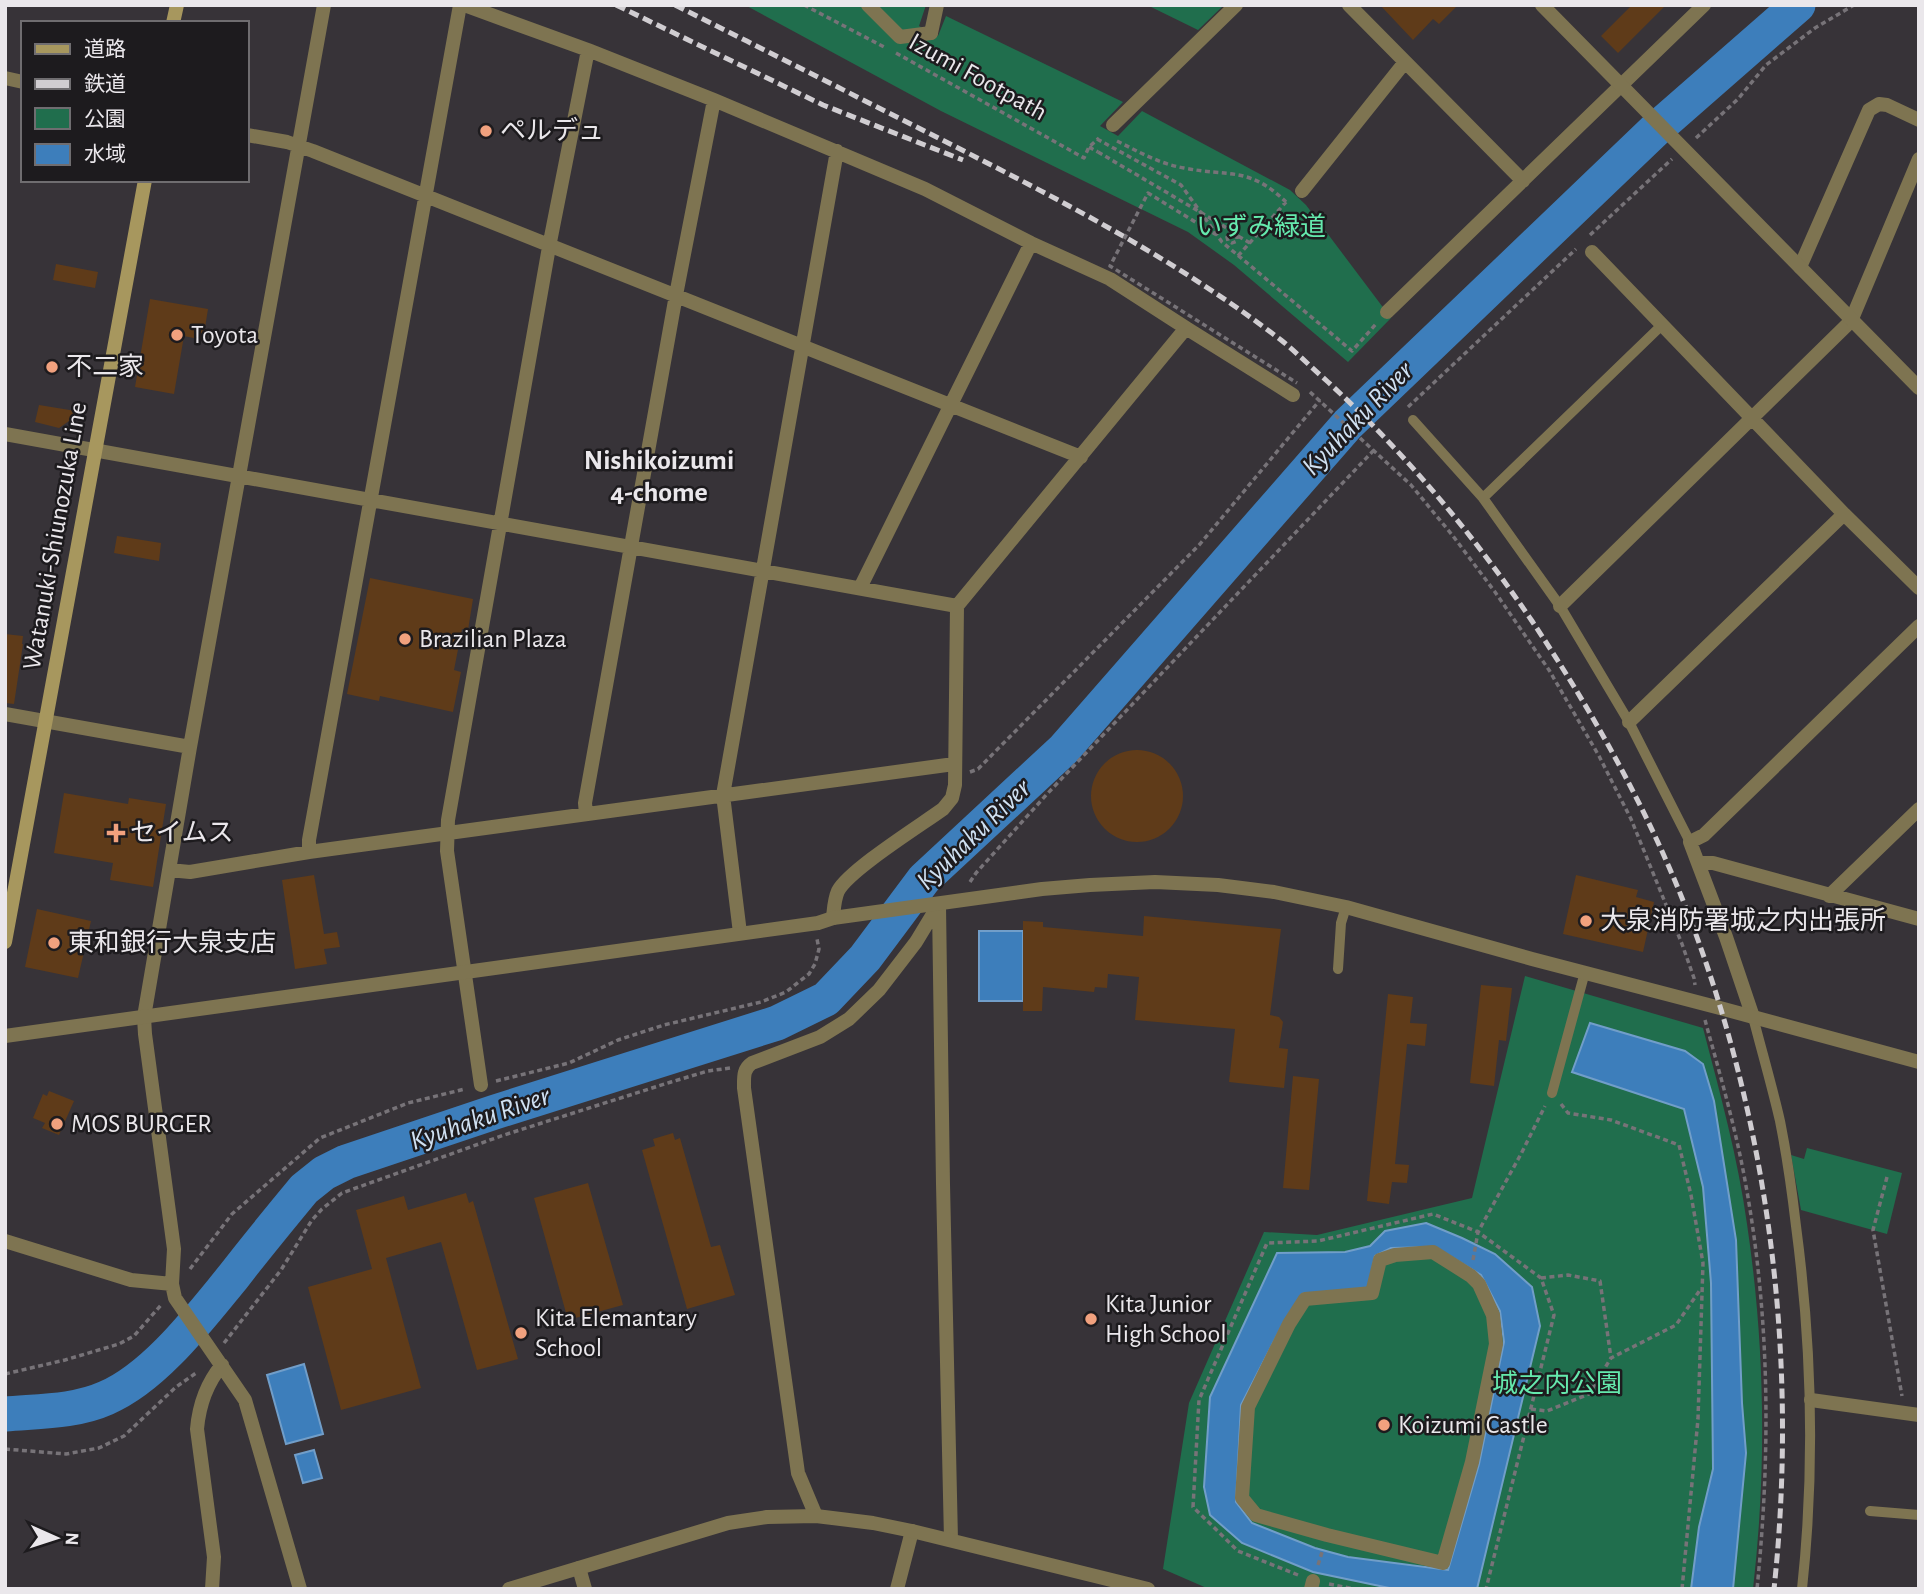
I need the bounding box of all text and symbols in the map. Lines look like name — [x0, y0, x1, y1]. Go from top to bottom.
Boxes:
legend — [21, 21, 248, 182]
street label: Izumi Footpath — [905, 28, 1051, 126]
text: 道路 — [84, 38, 126, 60]
text: 鉄道 — [84, 73, 126, 95]
text: 公園 — [84, 109, 126, 130]
place label: ペルデュ — [500, 116, 604, 144]
marker: ペルデュ — [478, 123, 494, 139]
text: 水域 — [84, 143, 126, 165]
park label: いずみ緑道 — [1196, 213, 1326, 240]
place label: Toyota — [191, 322, 258, 348]
marker: Toyota — [169, 327, 185, 343]
place label: 不二家 — [66, 353, 144, 380]
water label: Kyuhaku River — [1297, 356, 1419, 481]
marker: 不二家 — [44, 359, 60, 375]
street label: Watanuki-Shiunozuka Line — [19, 400, 91, 672]
district label: Nishikoizumi 4-chome — [584, 447, 734, 507]
place label: Brazilian Plaza — [419, 626, 567, 652]
marker: Brazilian Plaza — [397, 631, 413, 647]
water label: Kyuhaku River — [912, 774, 1037, 896]
place label: セイムス — [130, 820, 233, 846]
marker: セイムス — [108, 825, 124, 841]
place label: 大泉消防署城之内出張所 — [1600, 907, 1886, 934]
marker: 大泉消防署城之内出張所 — [1578, 913, 1594, 929]
place label: 東和銀行大泉支店 — [68, 928, 276, 956]
marker: 東和銀行大泉支店 — [46, 935, 62, 951]
water label: Kyuhaku River — [407, 1082, 554, 1156]
place label: MOS BURGER — [71, 1111, 212, 1137]
marker: MOS BURGER — [49, 1116, 65, 1132]
place label: Kita Junior High School — [1105, 1291, 1227, 1347]
place label: Kita Elemantary School — [535, 1305, 697, 1361]
marker: Kita Junior High School — [1083, 1311, 1099, 1327]
marker: Kita Elemantary School — [513, 1325, 529, 1341]
park label: 城之内公園 — [1492, 1370, 1622, 1397]
place label: Koizumi Castle — [1398, 1412, 1548, 1438]
marker: Koizumi Castle — [1376, 1417, 1392, 1433]
north arrow — [21, 1503, 91, 1573]
text: N — [62, 1532, 81, 1546]

